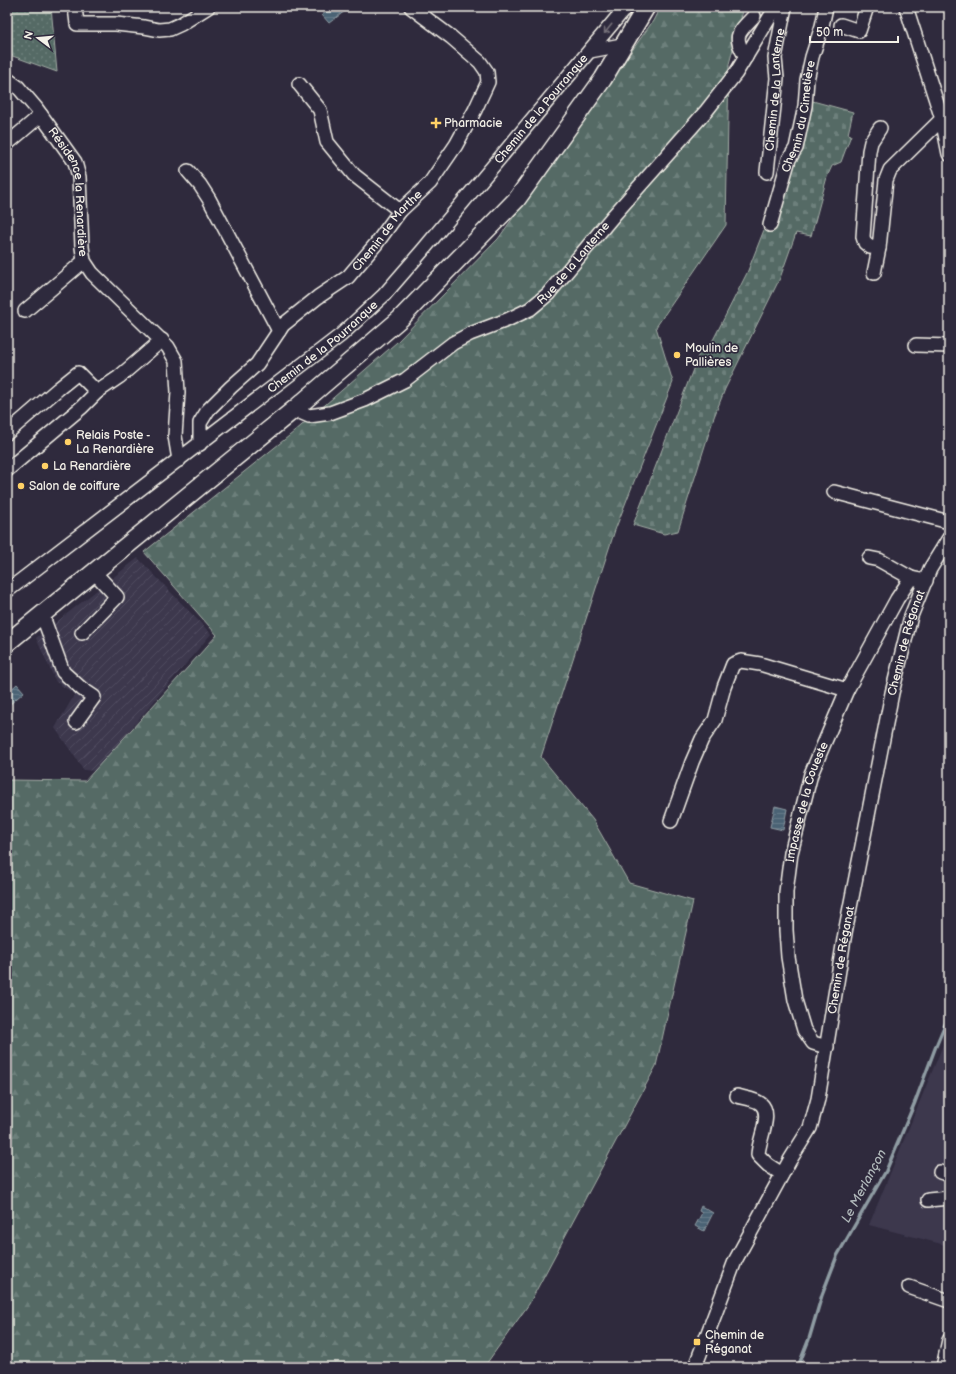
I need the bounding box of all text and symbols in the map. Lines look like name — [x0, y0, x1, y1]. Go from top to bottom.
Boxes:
north arrow — [18, 18, 58, 58]
scale bar — [810, 18, 898, 44]
one-way arrow — [604, 24, 612, 35]
text: 50 m — [816, 25, 843, 40]
street label: Chemin de la Lanterne — [762, 27, 788, 152]
text: N — [21, 30, 36, 41]
street label: Chemin de la Pourranque — [491, 51, 591, 167]
street label: Chemin du Cimetière — [778, 59, 819, 174]
place label: Pharmacie — [444, 116, 502, 131]
marker: Pharmacie — [431, 118, 441, 128]
street label: Résidence la Renardière — [45, 124, 91, 258]
street label: Chemin de Marthe — [349, 187, 425, 274]
street label: Rue de la Lanterne — [534, 218, 613, 308]
street label: Chemin de la Pourranque — [264, 297, 381, 396]
place label: Moulin de Pallières — [685, 341, 738, 370]
marker: Moulin de Pallières — [672, 350, 682, 360]
place label: Relais Poste - La Renardière — [76, 428, 154, 457]
marker: Relais Poste - La Renardière — [63, 437, 73, 447]
place label: La Renardière — [53, 459, 131, 474]
marker: La Renardière — [40, 461, 50, 471]
place label: Salon de coiffure — [29, 479, 120, 494]
marker: Salon de coiffure — [16, 481, 26, 491]
street label: Chemin de Réganat — [884, 587, 928, 697]
street label: Impasse de la Coueste — [782, 739, 831, 863]
street label: Chemin de Réganat — [824, 904, 858, 1015]
water label: Le Merlançon — [838, 1147, 890, 1225]
place label: Chemin de Réganat — [705, 1328, 764, 1357]
marker: Chemin de Réganat — [692, 1337, 702, 1347]

